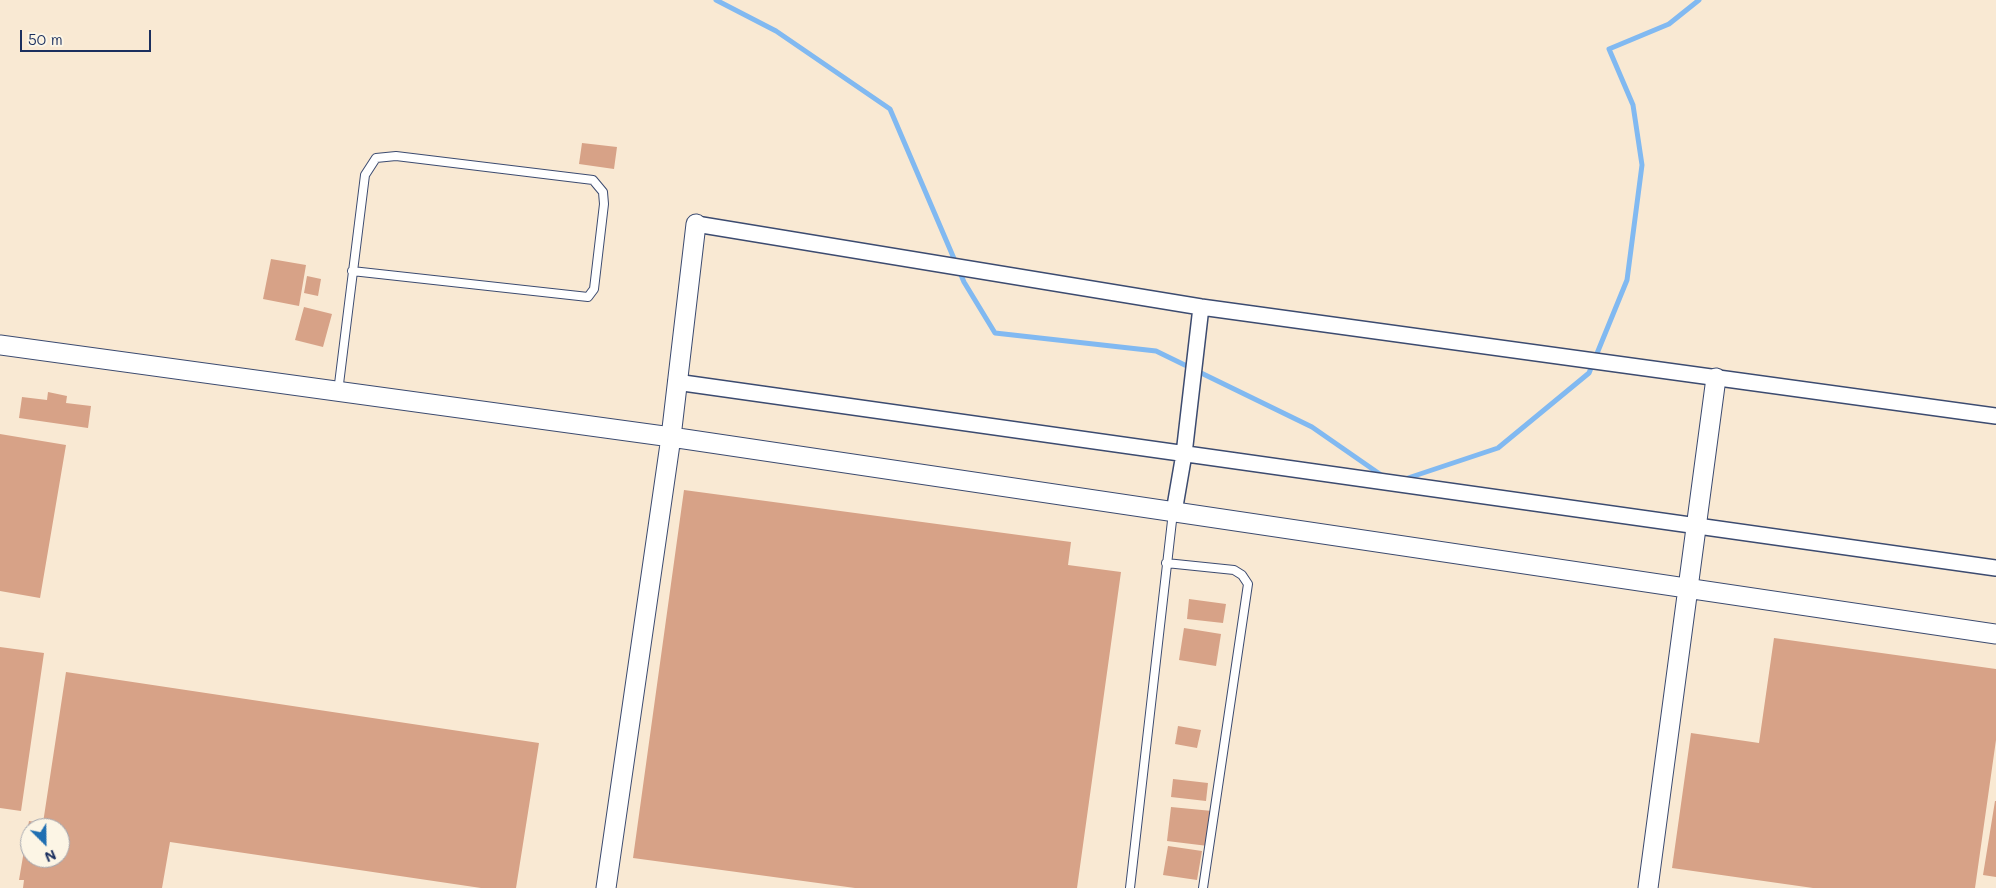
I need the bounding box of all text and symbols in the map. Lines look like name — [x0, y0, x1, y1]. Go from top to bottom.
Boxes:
scale bar — [22, 20, 154, 52]
text: 50 m — [28, 29, 63, 49]
north arrow — [20, 818, 70, 868]
text: N — [42, 846, 59, 867]

